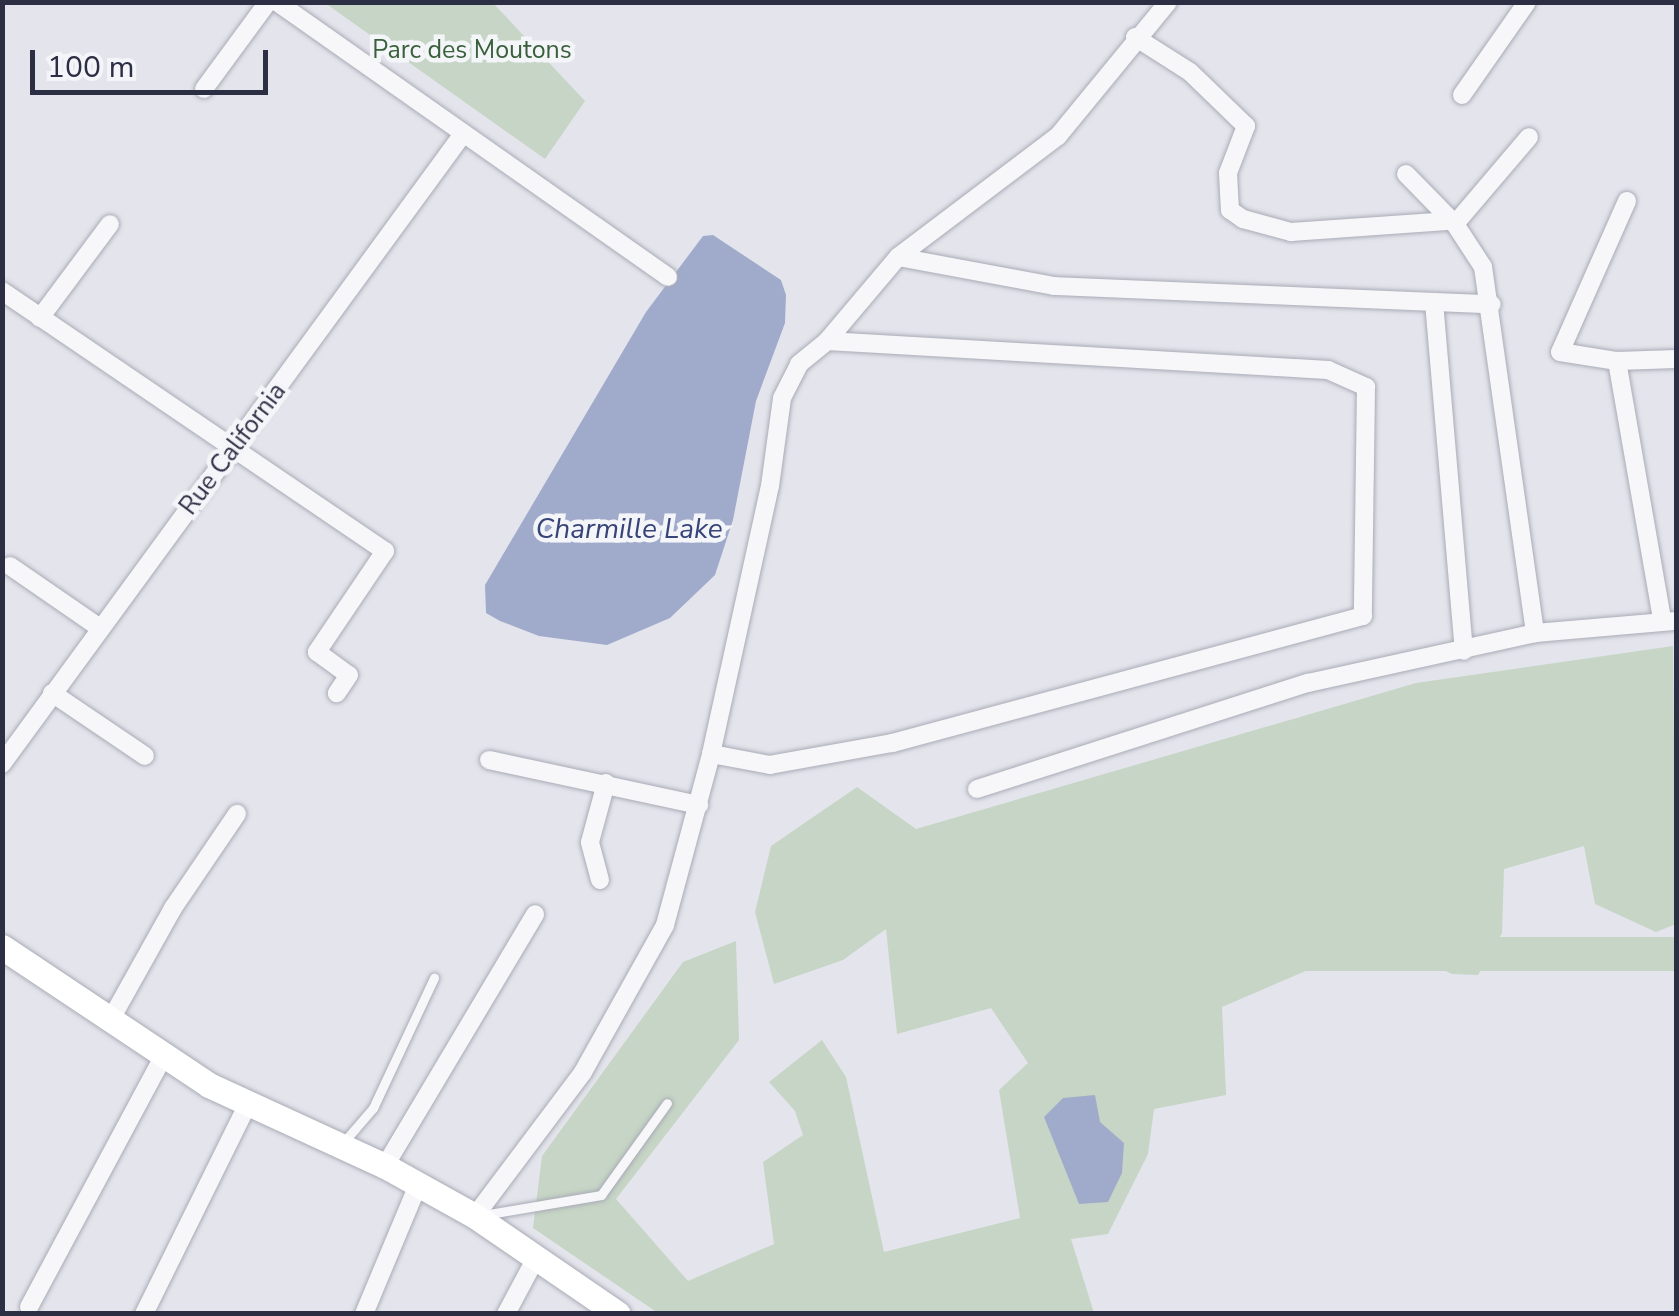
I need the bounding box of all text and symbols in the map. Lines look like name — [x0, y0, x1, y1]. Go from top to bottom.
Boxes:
scale bar — [35, 30, 272, 92]
park label: Parc des Moutons — [372, 35, 572, 65]
text: 100 m — [47, 47, 134, 88]
street label: Rue California — [174, 377, 292, 521]
water label: Charmille Lake — [535, 512, 723, 546]

